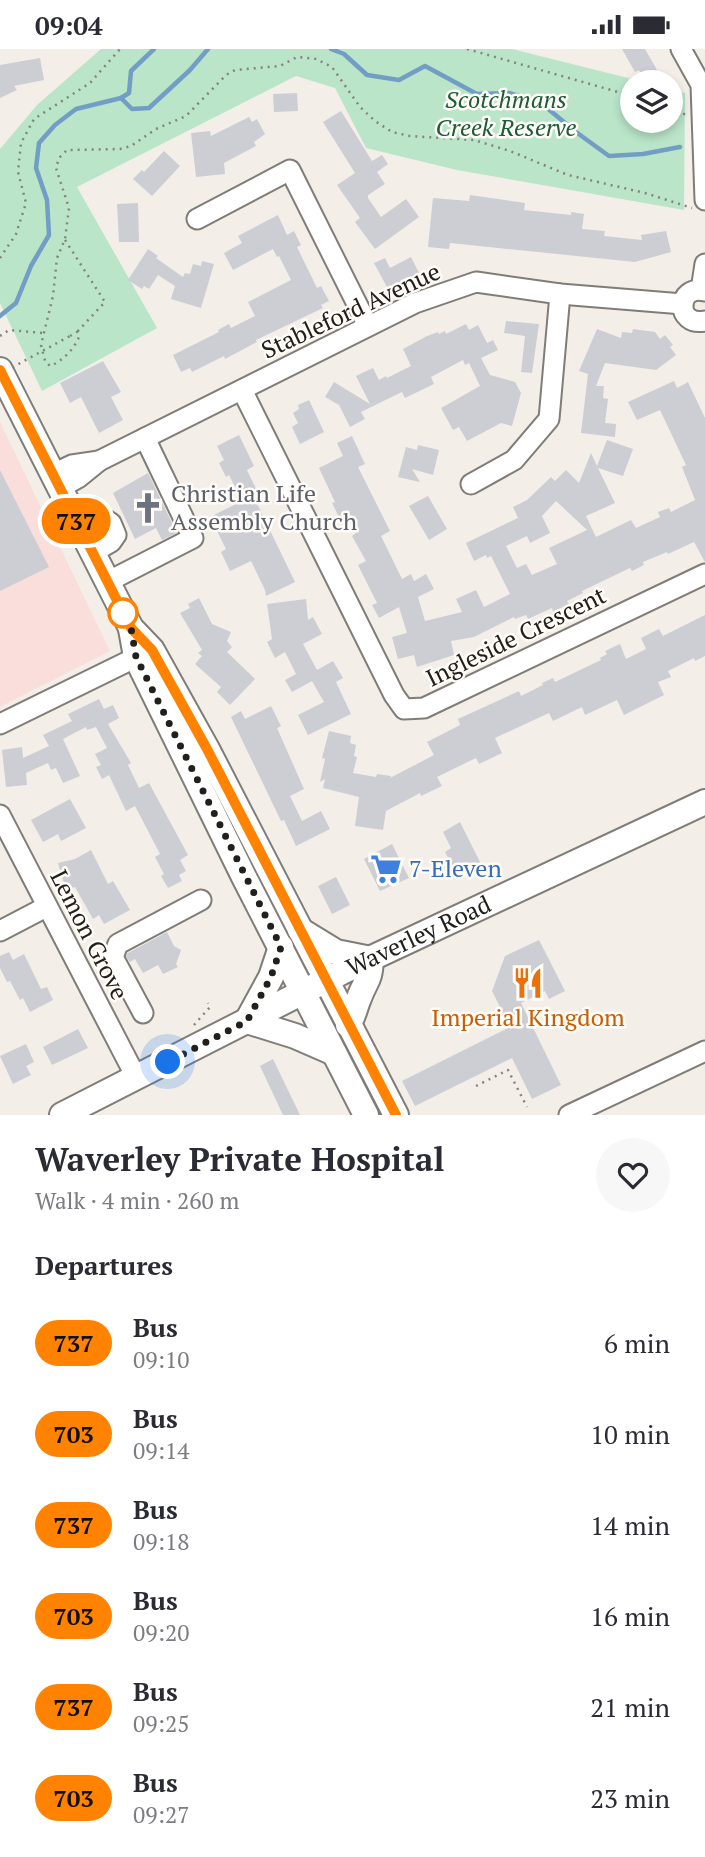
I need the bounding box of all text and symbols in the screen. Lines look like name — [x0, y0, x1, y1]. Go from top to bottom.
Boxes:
text: 09:04 — [35, 8, 103, 42]
map controls — [620, 70, 683, 133]
button: layers — [620, 70, 683, 133]
park label: Scotchmans Creek Reserve — [436, 83, 577, 143]
street label: Stableford Avenue — [256, 255, 445, 366]
place label: Christian Life Assembly Church — [171, 477, 357, 537]
church icon: Christian Life Assembly Church — [131, 491, 165, 525]
line badge: 737 — [36, 498, 116, 544]
text: 737 — [56, 505, 96, 537]
street label: Ingleside Crescent — [420, 579, 611, 694]
unlabelled marker — [108, 598, 138, 628]
supermarket icon: 7-Eleven — [369, 852, 403, 886]
place label: 7-Eleven — [409, 852, 502, 884]
street label: Lemon Grove — [43, 864, 136, 1005]
street label: Waverley Road — [341, 888, 496, 983]
restaurant icon: Imperial Kingdom — [511, 966, 545, 1000]
place label: Imperial Kingdom — [431, 1001, 625, 1033]
your location — [150, 1044, 185, 1079]
text: Waverley Private Hospital — [35, 1137, 444, 1180]
button: heart — [596, 1138, 670, 1212]
text: Walk · 4 min · 260 m — [35, 1185, 239, 1216]
text: Departures — [35, 1248, 173, 1282]
text: Bus — [133, 1310, 178, 1344]
text: 6 min — [604, 1326, 670, 1360]
text: 737 — [53, 1327, 94, 1359]
text: 09:10 — [133, 1344, 190, 1375]
text: Bus — [133, 1401, 178, 1435]
text: 10 min — [590, 1417, 670, 1451]
text: 703 — [53, 1418, 94, 1450]
text: 09:14 — [133, 1435, 190, 1466]
text: Bus — [133, 1492, 178, 1526]
text: 14 min — [590, 1508, 670, 1542]
text: 737 — [53, 1509, 94, 1541]
text: 09:18 — [133, 1526, 190, 1557]
text: Bus — [133, 1583, 178, 1617]
text: 16 min — [590, 1599, 670, 1633]
text: 703 — [53, 1600, 94, 1632]
text: 09:20 — [133, 1617, 190, 1648]
text: Bus — [133, 1674, 178, 1708]
text: 21 min — [590, 1690, 670, 1724]
text: 737 — [53, 1691, 94, 1723]
text: 09:25 — [133, 1708, 190, 1739]
text: Bus — [133, 1765, 178, 1799]
text: 23 min — [590, 1781, 670, 1815]
text: 703 — [53, 1782, 94, 1814]
text: 09:27 — [133, 1799, 190, 1830]

